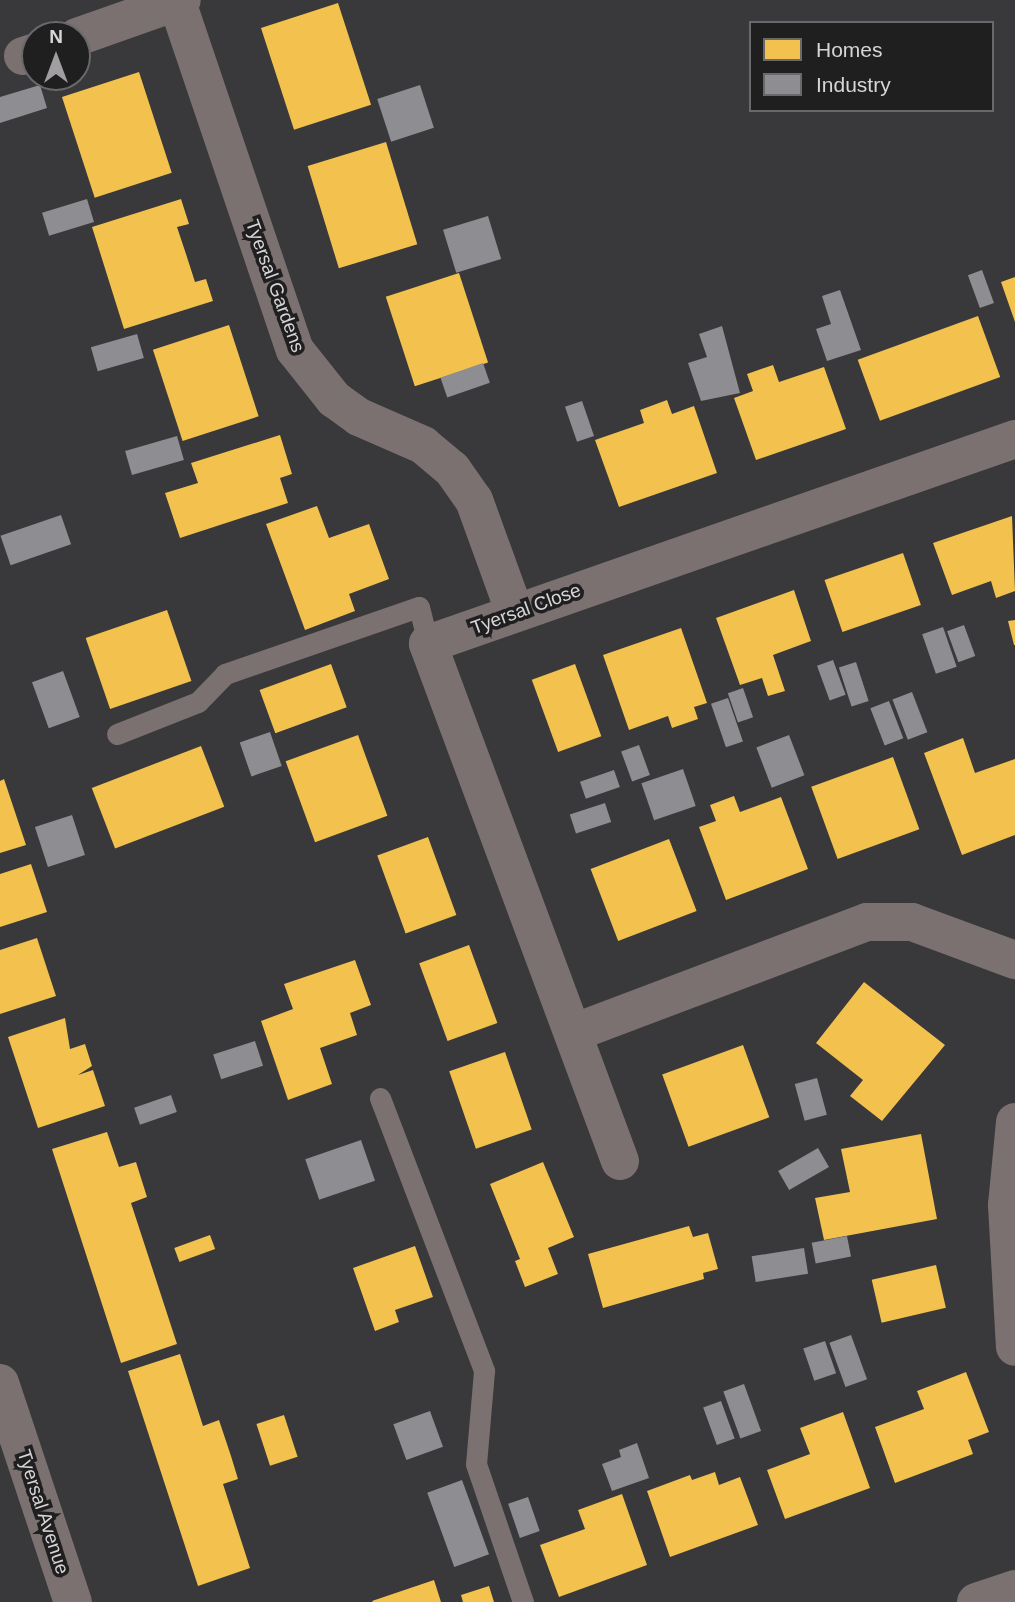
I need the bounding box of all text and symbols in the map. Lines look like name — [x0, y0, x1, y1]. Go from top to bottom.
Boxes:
north arrow — [21, 21, 91, 91]
legend — [749, 21, 994, 112]
text: N — [49, 26, 63, 47]
text: Homes — [816, 38, 883, 61]
text: Industry — [816, 73, 891, 96]
street label: Tyersal Gardens — [240, 217, 310, 355]
street label: Tyersal Close — [468, 579, 584, 639]
street label: Tyersal Avenue — [12, 1446, 74, 1578]

